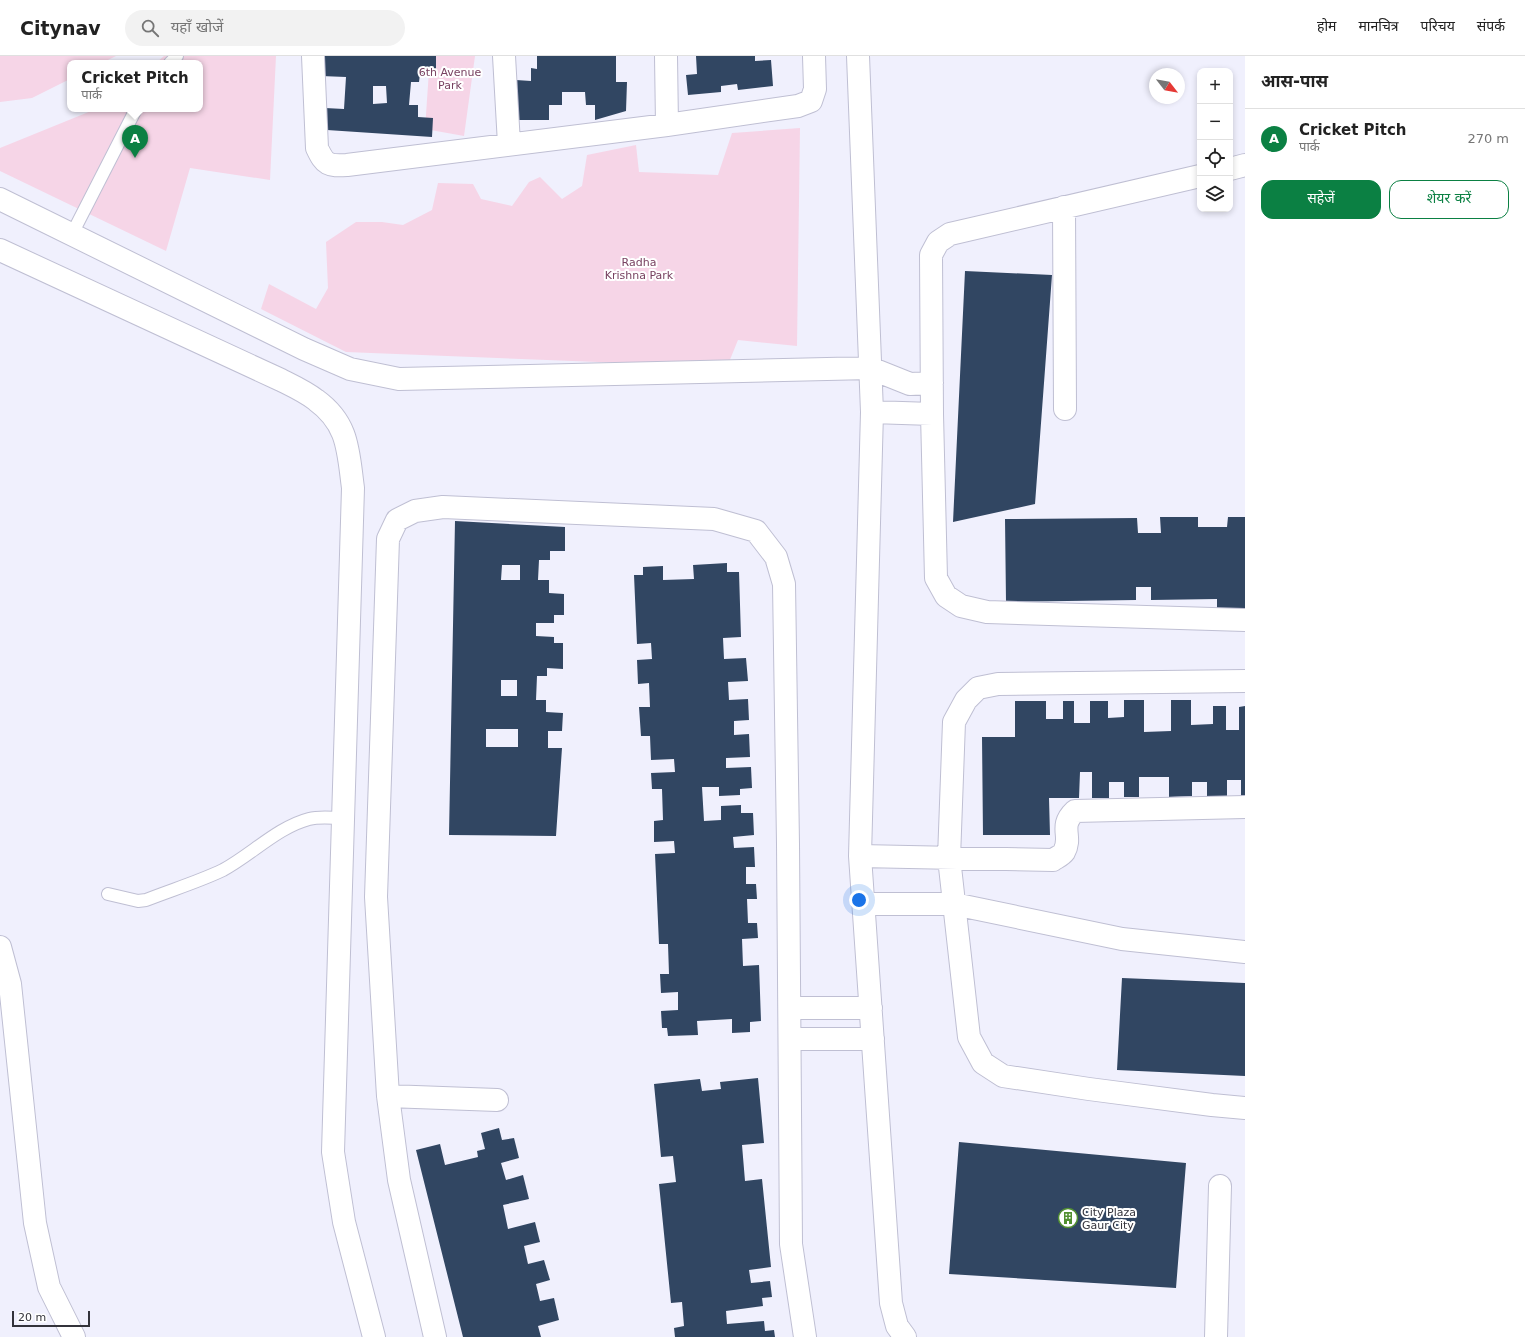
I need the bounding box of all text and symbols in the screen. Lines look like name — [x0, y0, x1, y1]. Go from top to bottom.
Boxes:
search box — [125, 10, 405, 46]
text: Citynav — [20, 17, 101, 39]
icon: search — [139, 17, 161, 39]
text: यहाँ खोजें — [171, 18, 223, 36]
text: होम — [1317, 18, 1336, 34]
text: मानचित्र — [1358, 18, 1399, 34]
text: परिचय — [1421, 18, 1455, 34]
text: संपर्क — [1477, 18, 1505, 34]
popup — [67, 60, 203, 112]
park label: 6th Avenue Park — [419, 66, 482, 92]
north arrow — [1149, 68, 1185, 104]
map controls — [1197, 68, 1233, 212]
button: + — [1197, 68, 1233, 104]
text: Cricket Pitch — [81, 69, 189, 87]
text: आस-पास — [1261, 71, 1328, 91]
text: पार्क — [81, 87, 102, 102]
button: − — [1197, 104, 1233, 140]
text: Cricket Pitch — [1299, 121, 1406, 139]
pin: A — [122, 125, 148, 158]
text: A — [1269, 131, 1279, 146]
text: 270 m — [1467, 131, 1509, 146]
text: पार्क — [1299, 139, 1320, 154]
button: locate — [1197, 140, 1233, 176]
button: layers — [1197, 176, 1233, 212]
button: सहेजें — [1261, 180, 1381, 219]
button: शेयर करें — [1389, 180, 1509, 219]
park label: Radha Krishna Park — [605, 256, 674, 282]
your location — [849, 890, 869, 910]
place label: City Plaza Gaur City — [1082, 1206, 1136, 1232]
building icon: City Plaza Gaur City — [1057, 1207, 1079, 1229]
scale bar — [12, 1309, 90, 1328]
text: 20 m — [18, 1311, 46, 1324]

